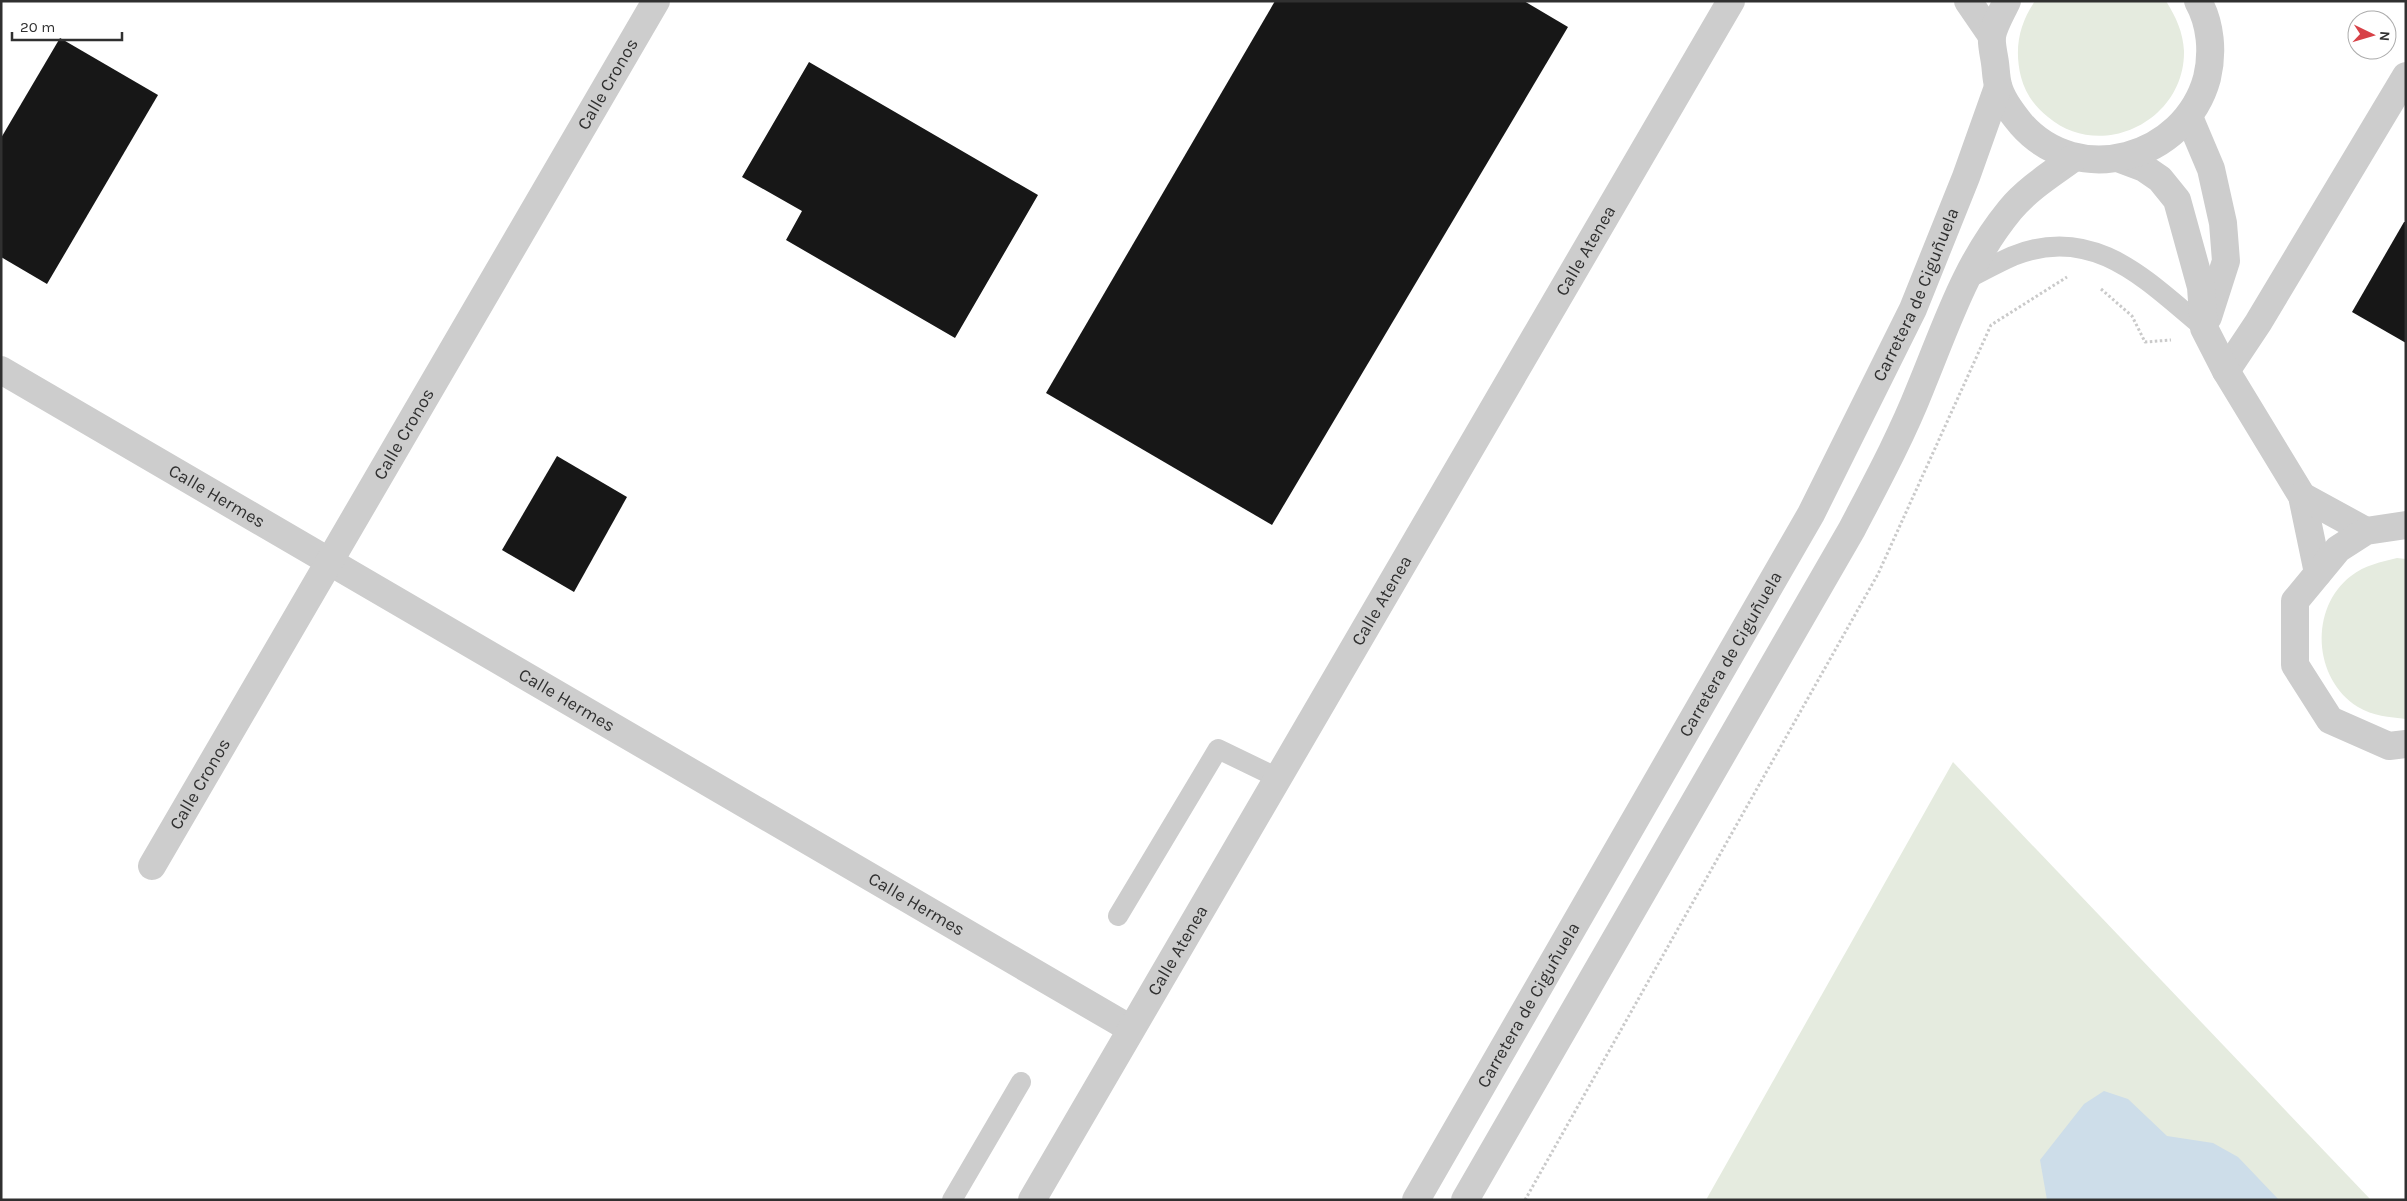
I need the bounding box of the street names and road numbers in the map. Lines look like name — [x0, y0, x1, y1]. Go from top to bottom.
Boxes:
street label: Calle Cronos — [572, 34, 643, 134]
street label: Calle Atenea — [1551, 201, 1620, 300]
street label: Carretera de Ciguñuela — [1868, 204, 1964, 385]
street label: Calle Cronos — [368, 384, 439, 484]
street label: Calle Hermes — [165, 459, 269, 533]
street label: Calle Atenea — [1347, 551, 1416, 650]
street label: Carretera de Ciguñuela — [1674, 567, 1787, 741]
street label: Calle Hermes — [515, 663, 619, 737]
street label: Calle Cronos — [165, 734, 235, 834]
street label: Calle Hermes — [864, 867, 969, 941]
street label: Calle Atenea — [1143, 901, 1212, 1000]
street label: Carretera de Ciguñuela — [1472, 918, 1585, 1092]

